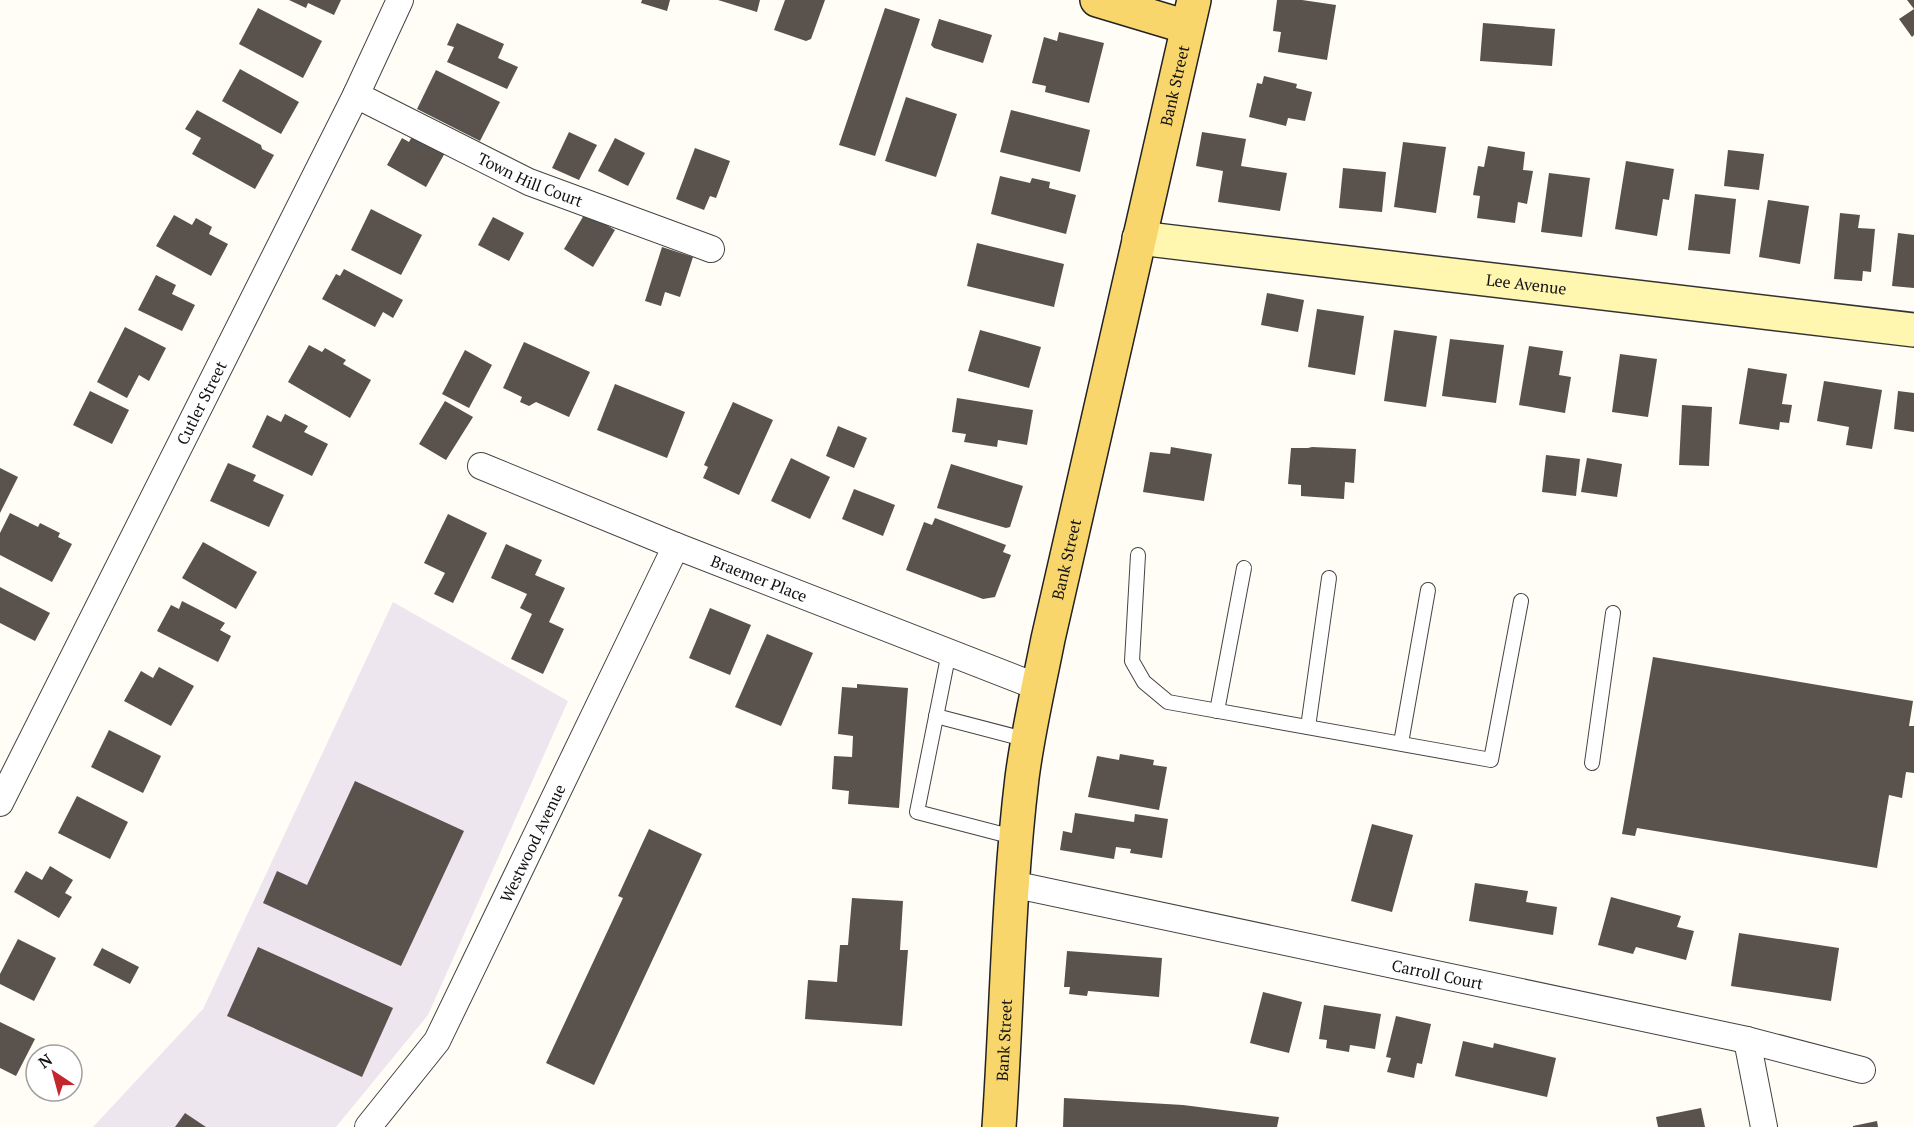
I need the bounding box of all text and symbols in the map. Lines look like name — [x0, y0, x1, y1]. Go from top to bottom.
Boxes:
street label: Bank Street — [1155, 43, 1194, 128]
street label: Town Hill Court — [474, 147, 586, 212]
street label: Lee Avenue — [1485, 268, 1568, 300]
street label: Cutler Street — [171, 357, 232, 448]
street label: Bank Street — [1046, 517, 1086, 602]
street label: Braemer Place — [708, 550, 811, 607]
street label: Westwood Avenue — [495, 780, 570, 906]
street label: Carroll Court — [1390, 954, 1485, 995]
street label: Bank Street — [991, 998, 1017, 1082]
north arrow — [24, 1043, 84, 1103]
text: N — [34, 1048, 57, 1073]

